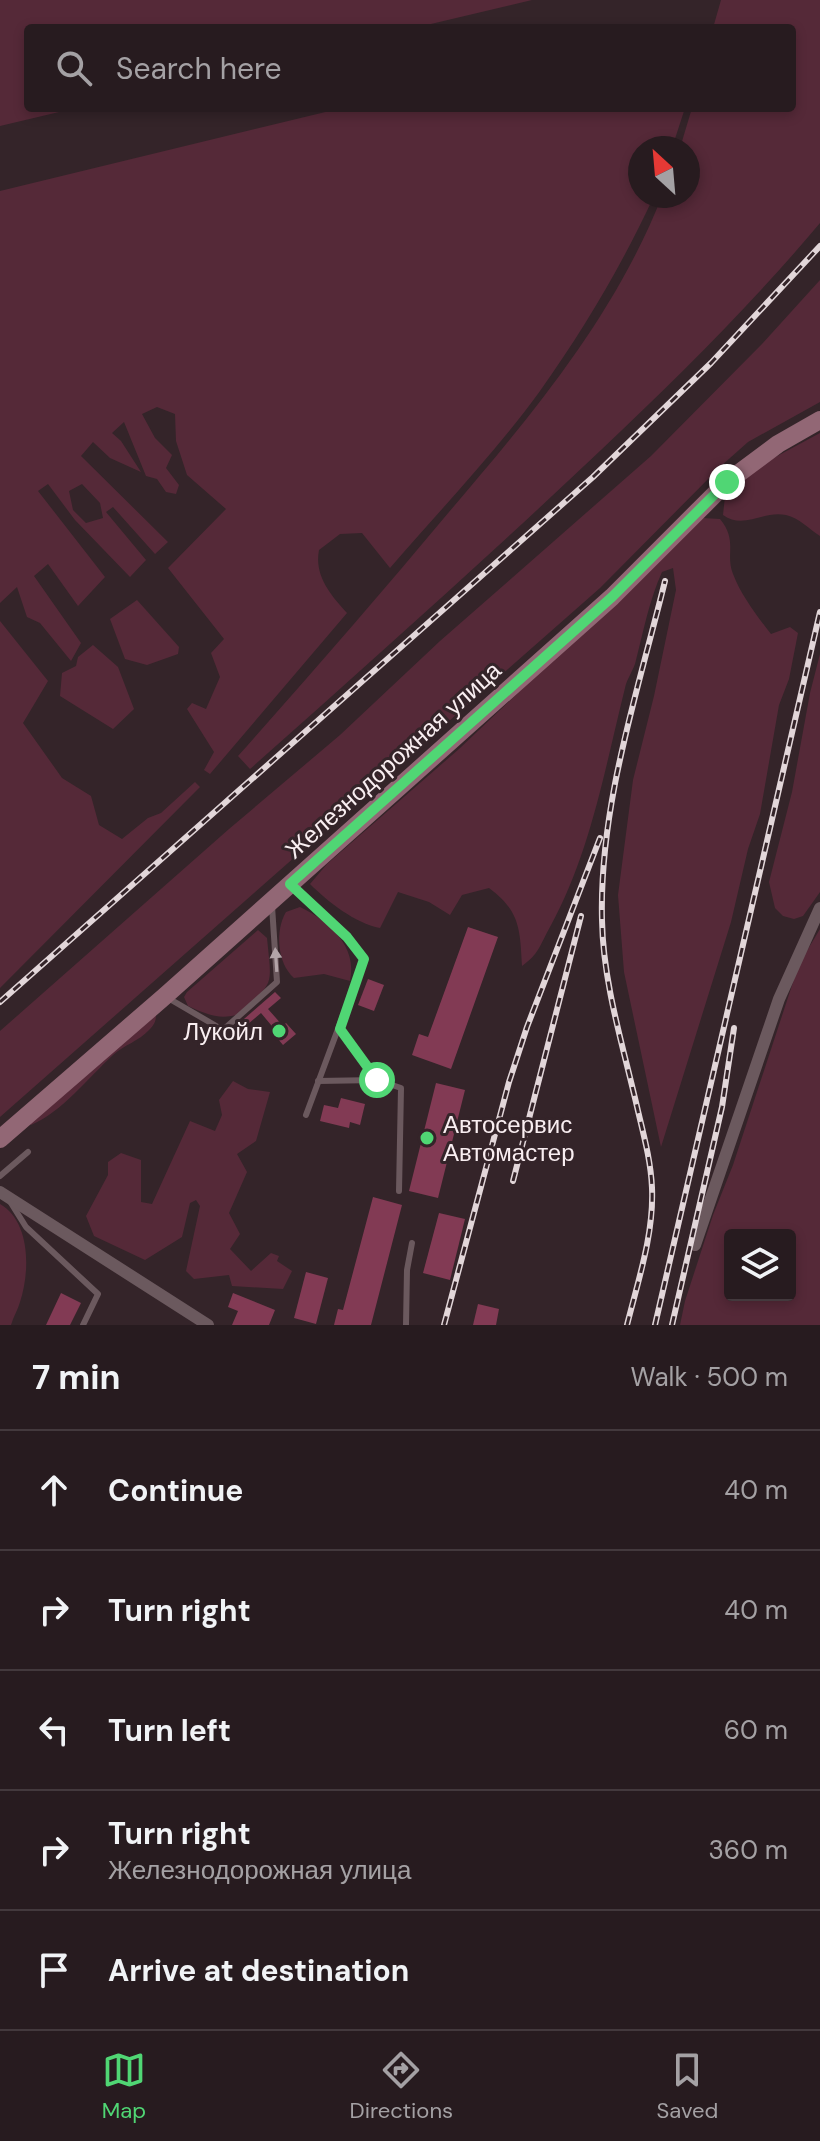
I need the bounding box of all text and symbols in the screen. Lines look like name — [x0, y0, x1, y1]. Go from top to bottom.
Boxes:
search box — [24, 24, 796, 112]
icon: search — [52, 46, 96, 90]
text: Search here — [116, 49, 282, 88]
north arrow — [628, 136, 700, 208]
route end — [709, 464, 745, 500]
street label: Железнодорожная улица — [279, 654, 508, 865]
one-way arrow — [269, 947, 282, 972]
place label: Лукойл — [183, 1016, 263, 1047]
marker: Лукойл — [270, 1022, 288, 1040]
route start — [359, 1062, 395, 1098]
place label: Автосервис Автомастер — [443, 1109, 575, 1168]
marker: Автосервис Автомастер — [418, 1129, 436, 1147]
map controls — [724, 1229, 796, 1301]
button: layers — [724, 1229, 796, 1301]
text: 7 min — [32, 1355, 121, 1400]
text: Walk · 500 m — [631, 1360, 788, 1394]
icon: ahead — [32, 1468, 76, 1512]
text: Continue — [108, 1471, 243, 1510]
text: 40 m — [724, 1473, 788, 1507]
icon: right — [32, 1588, 76, 1632]
text: Turn right — [108, 1591, 251, 1630]
text: 40 m — [724, 1593, 788, 1627]
icon: left — [32, 1708, 76, 1752]
text: Turn left — [108, 1711, 231, 1750]
text: 60 m — [724, 1713, 788, 1747]
text: Turn right — [108, 1814, 251, 1853]
icon: right — [32, 1828, 76, 1872]
text: 360 m — [708, 1833, 788, 1867]
text: Железнодорожная улица — [108, 1853, 411, 1887]
icon: arrive — [32, 1948, 76, 1992]
text: Arrive at destination — [108, 1951, 409, 1990]
tab: Map — [102, 2048, 146, 2125]
tab: Directions — [350, 2048, 453, 2125]
tab: Saved — [657, 2048, 718, 2125]

